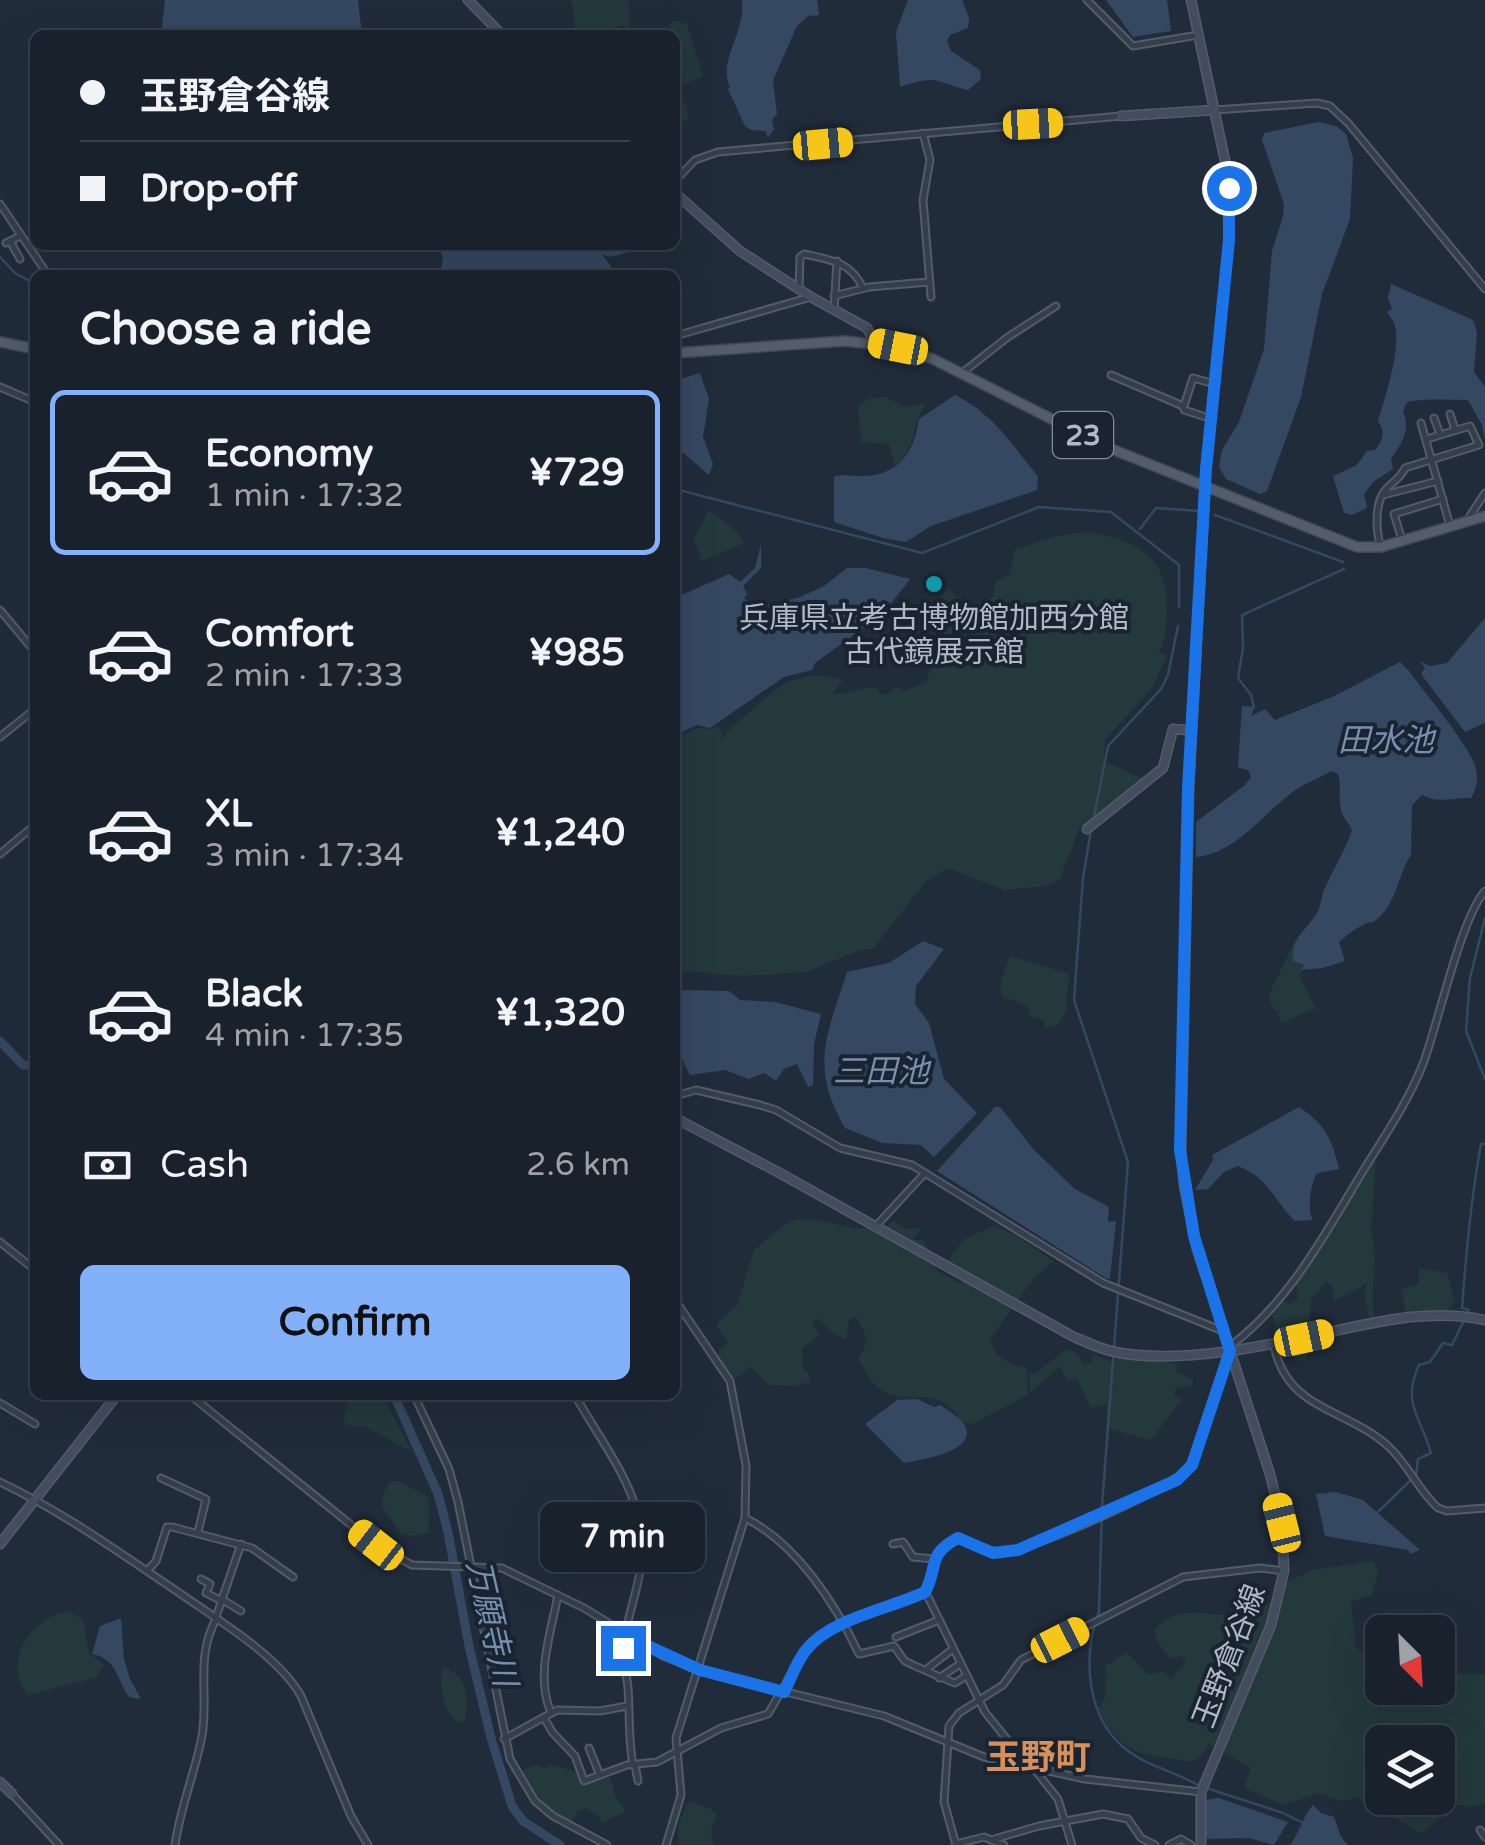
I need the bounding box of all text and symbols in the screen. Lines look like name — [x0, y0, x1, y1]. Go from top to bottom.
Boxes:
text: 玉野倉谷線 — [140, 74, 330, 120]
car — [1002, 107, 1064, 141]
car — [792, 126, 854, 162]
text: Drop-off — [140, 166, 297, 212]
route start — [1207, 166, 1252, 211]
text: Choose a ride — [80, 303, 371, 357]
car — [866, 327, 930, 367]
road number: 23 — [1053, 412, 1113, 458]
icon: car — [85, 428, 175, 518]
text: Economy — [205, 431, 373, 477]
text: ¥729 — [528, 450, 625, 496]
text: 1 min · 17:32 — [205, 477, 404, 515]
marker: 兵庫県立考古博物館加西分館 古代鏡展示館 — [923, 573, 945, 595]
place label: 兵庫県立考古博物館加西分館 古代鏡展示館 — [739, 600, 1129, 671]
icon: car — [85, 608, 175, 698]
text: Comfort — [205, 611, 354, 657]
text: ¥985 — [528, 630, 625, 676]
text: 2 min · 17:33 — [205, 657, 404, 695]
water label: 田水池 — [1338, 722, 1437, 760]
icon: car — [85, 788, 175, 878]
text: XL — [205, 791, 252, 837]
text: ¥1,240 — [495, 810, 625, 856]
text: 3 min · 17:34 — [205, 837, 404, 875]
icon: car — [85, 968, 175, 1058]
text: Black — [205, 971, 303, 1017]
text: ¥1,320 — [495, 990, 625, 1036]
text: 4 min · 17:35 — [205, 1017, 404, 1055]
water label: 三田池 — [833, 1053, 932, 1091]
icon: cash — [80, 1138, 135, 1193]
text: Cash — [160, 1142, 249, 1188]
text: 2.6 km — [526, 1146, 630, 1184]
button: Confirm — [80, 1265, 630, 1380]
car — [1272, 1317, 1336, 1359]
car — [1260, 1490, 1304, 1556]
callout: 7 min — [540, 1503, 706, 1573]
car — [343, 1515, 409, 1575]
text: 7 min — [580, 1518, 665, 1556]
water label: 万願寺川 — [458, 1557, 525, 1693]
street label: 玉野倉谷線 — [1185, 1580, 1274, 1733]
car — [1026, 1613, 1094, 1667]
north arrow — [1365, 1615, 1455, 1705]
map controls — [1365, 1615, 1455, 1815]
route end — [601, 1626, 646, 1671]
button: layers — [1365, 1725, 1455, 1815]
district label: 玉野町 — [985, 1737, 1091, 1779]

